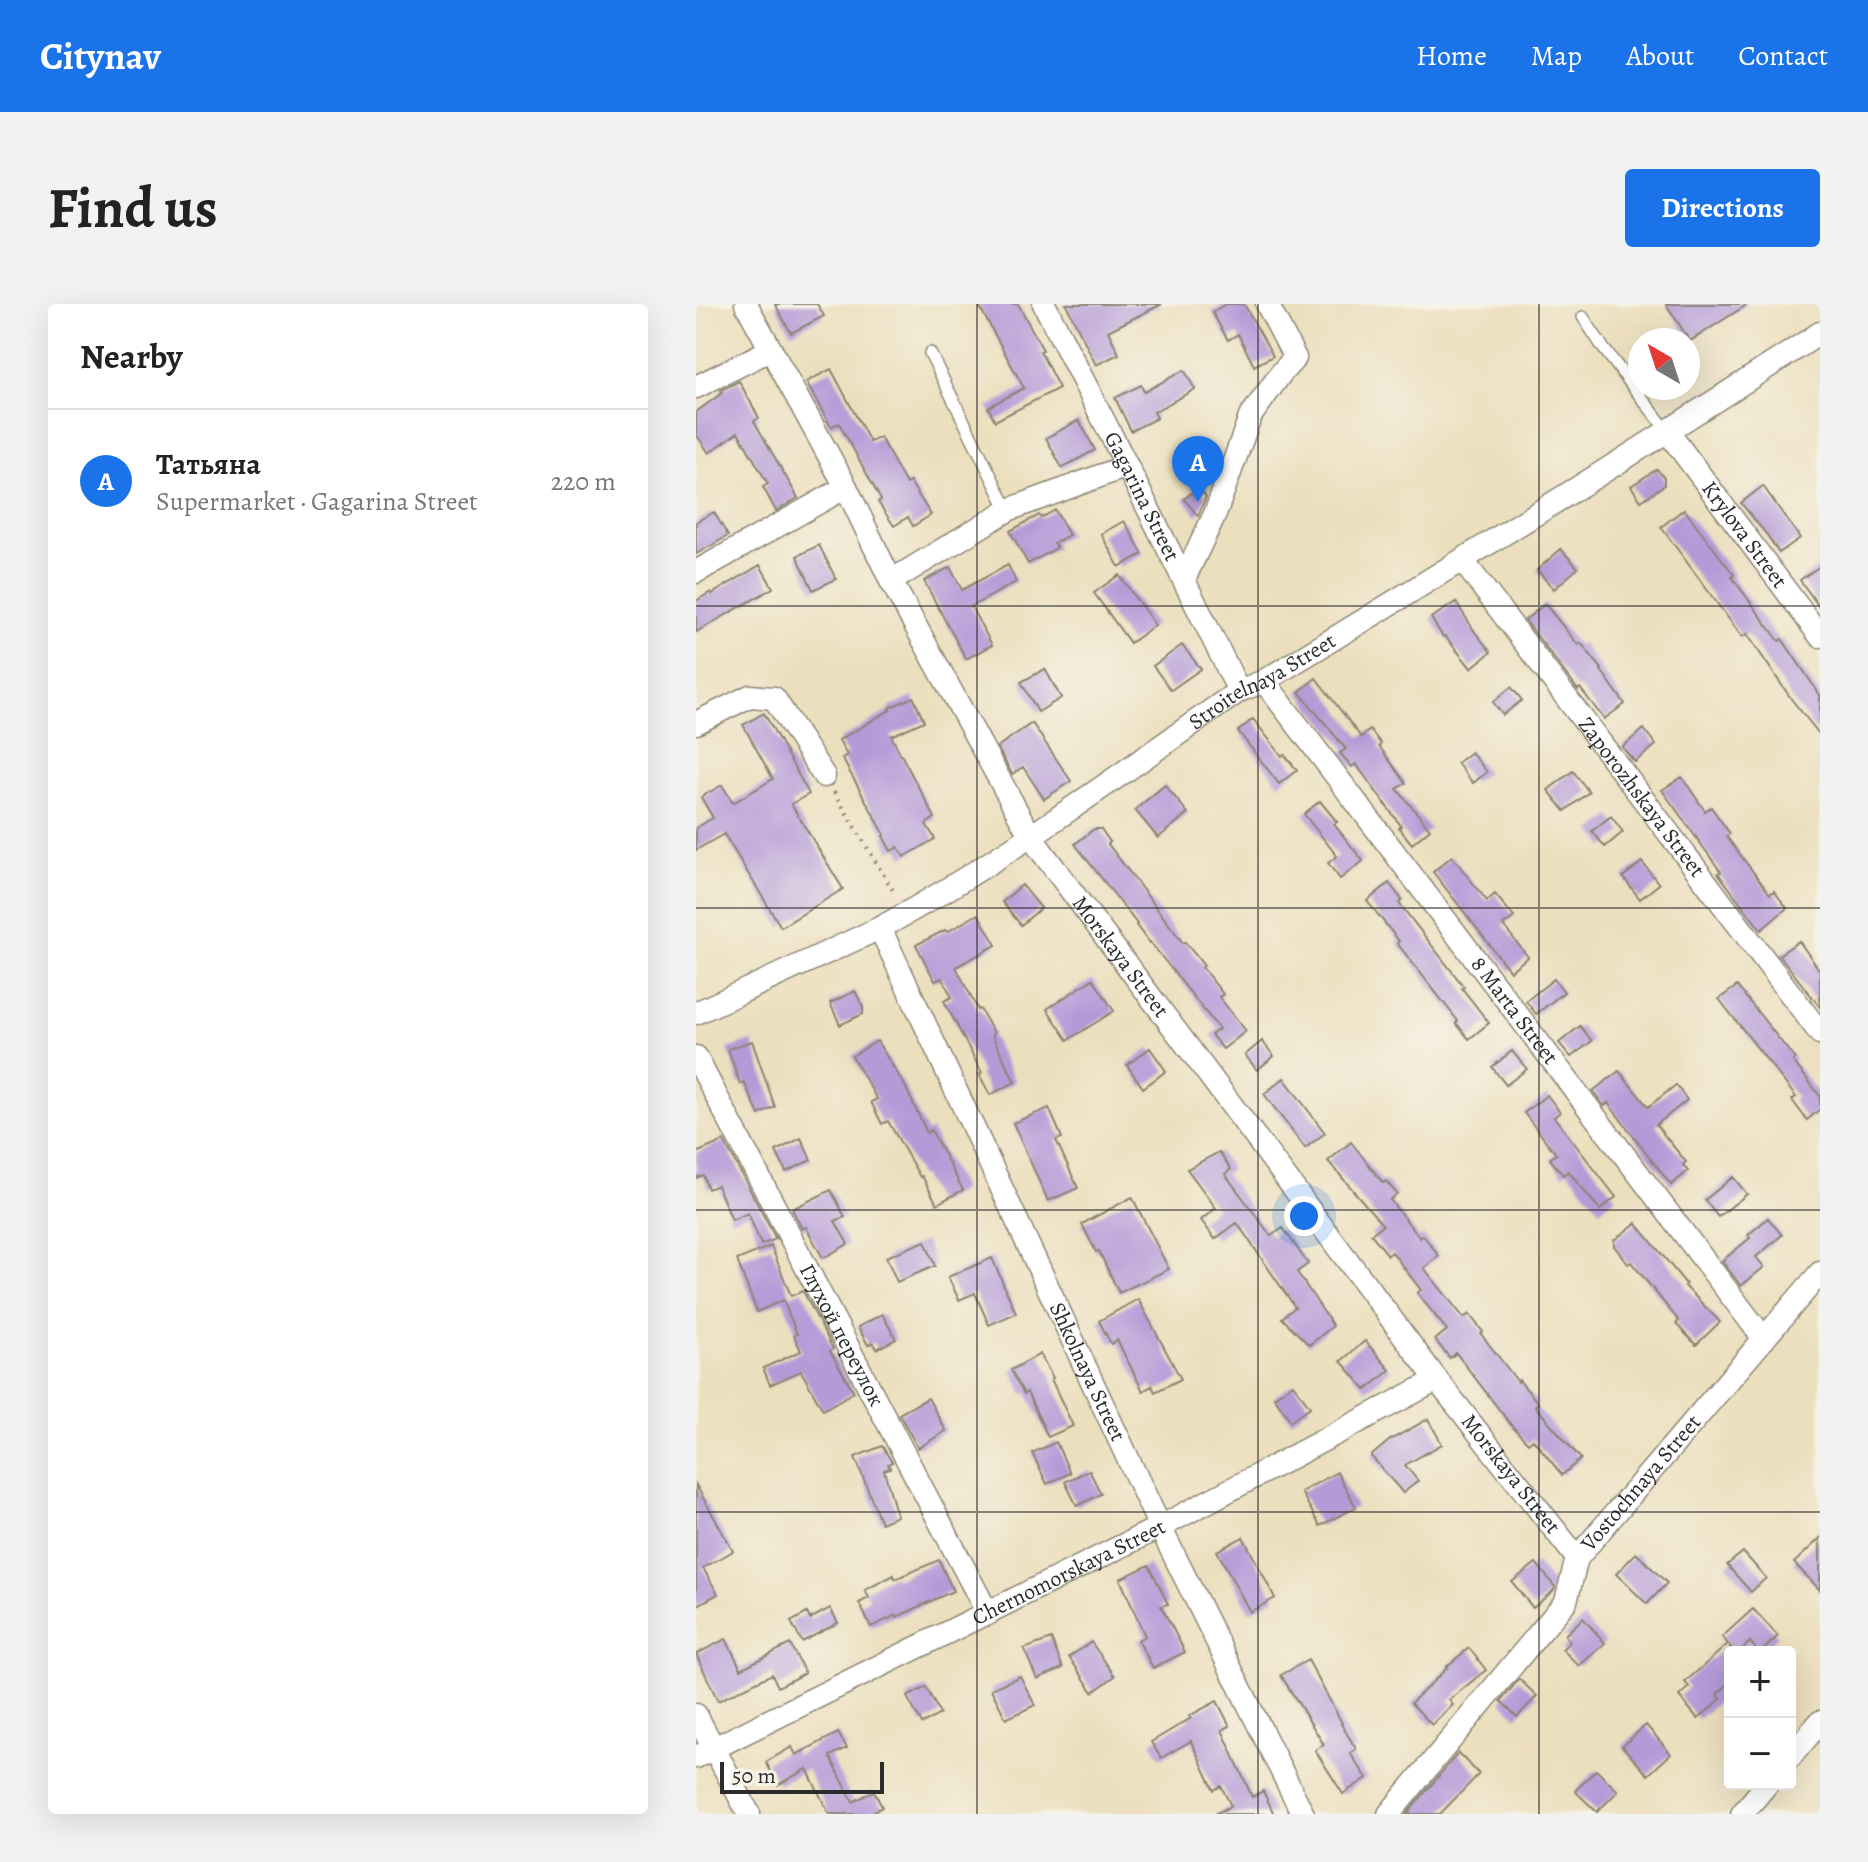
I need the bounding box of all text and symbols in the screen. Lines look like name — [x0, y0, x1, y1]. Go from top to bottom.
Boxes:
text: Citynav — [40, 30, 161, 82]
text: Home — [1416, 37, 1487, 75]
text: Map — [1531, 37, 1582, 75]
text: About — [1626, 37, 1694, 75]
text: Contact — [1738, 37, 1828, 75]
button: Directions — [1625, 169, 1820, 247]
text: Find us — [48, 170, 218, 246]
north arrow — [1628, 328, 1700, 400]
text: Nearby — [80, 333, 183, 380]
street label: Gagarina Street — [1097, 427, 1187, 566]
pin: A — [1172, 436, 1224, 502]
text: Татьяна — [156, 444, 261, 484]
text: A — [98, 464, 114, 499]
text: 220 m — [551, 464, 616, 499]
street label: Krylova Street — [1695, 475, 1794, 594]
text: Supermarket · Gagarina Street — [156, 484, 478, 519]
street label: Stroitelnaya Street — [1182, 626, 1341, 737]
street label: Zaporozhskaya Street — [1571, 711, 1712, 883]
street label: Morskaya Street — [1065, 890, 1176, 1024]
street label: 8 Marta Street — [1464, 951, 1565, 1071]
your location — [1284, 1196, 1324, 1236]
street label: Глухой переулок — [792, 1259, 892, 1412]
street label: Shkolnaya Street — [1042, 1298, 1133, 1446]
street label: Morskaya Street — [1454, 1408, 1567, 1540]
street label: Vostochnaya Street — [1573, 1408, 1708, 1558]
street label: Chernomorskaya Street — [967, 1512, 1171, 1633]
map controls — [1724, 1646, 1796, 1790]
button: + — [1724, 1646, 1796, 1718]
button: − — [1724, 1718, 1796, 1790]
scale bar — [720, 1758, 884, 1794]
text: 50 m — [732, 1761, 776, 1791]

